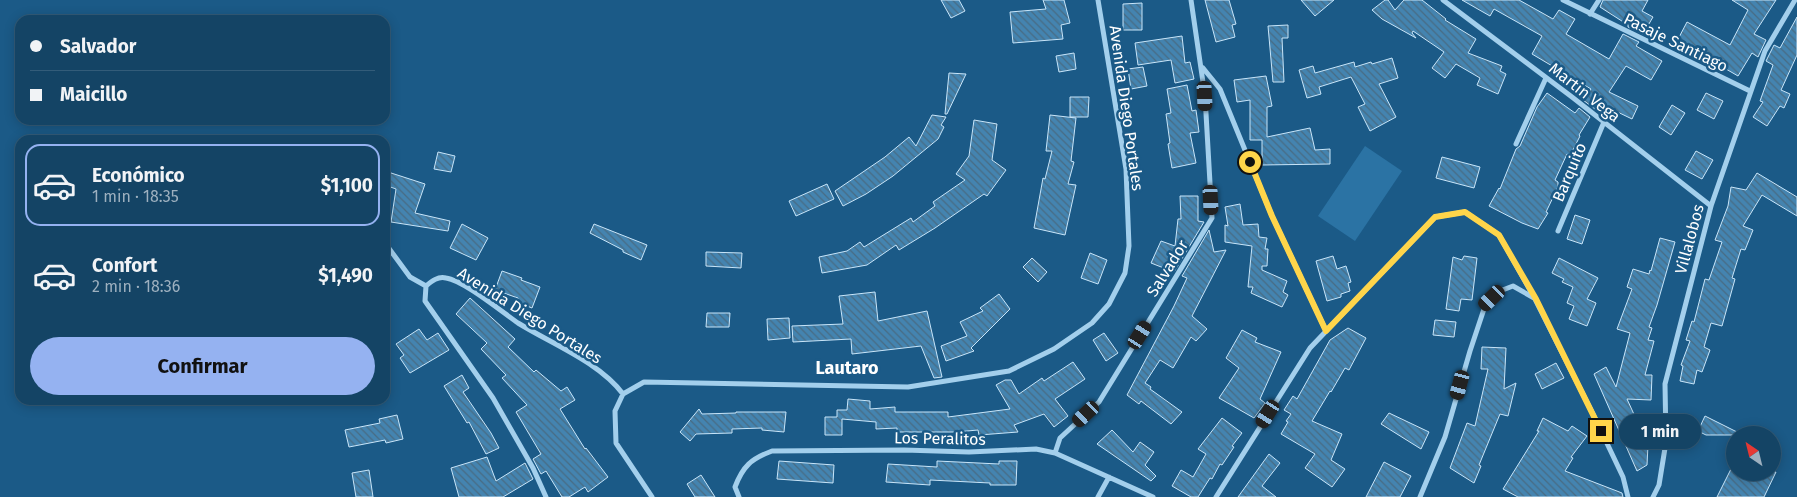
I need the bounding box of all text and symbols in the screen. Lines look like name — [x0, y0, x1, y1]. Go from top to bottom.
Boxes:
street label: Pasaje Santiago — [1621, 9, 1731, 76]
street label: Avenida Diego Portales — [1106, 24, 1148, 192]
text: Salvador — [60, 35, 136, 58]
street label: Martin Vega — [1545, 59, 1624, 126]
car — [1196, 81, 1213, 111]
text: Maicillo — [60, 83, 127, 106]
street label: Barquito — [1549, 140, 1590, 205]
route start — [1239, 151, 1261, 173]
icon: car — [32, 163, 77, 208]
text: Económico — [92, 164, 185, 187]
text: $1,100 — [321, 174, 373, 197]
car — [1202, 185, 1219, 215]
text: 1 min · 18:35 — [92, 187, 179, 206]
street label: Villalobos — [1671, 202, 1708, 276]
street label: Salvador — [1143, 236, 1193, 300]
icon: car — [32, 253, 77, 298]
text: Confort — [92, 254, 157, 277]
street label: Avenida Diego Portales — [454, 263, 605, 368]
text: $1,490 — [318, 264, 373, 287]
text: 2 min · 18:36 — [92, 277, 180, 296]
car — [1476, 282, 1508, 314]
car — [1125, 318, 1154, 352]
button: Confirmar — [30, 337, 375, 395]
district label: Lautaro — [816, 357, 879, 379]
car — [1448, 369, 1471, 401]
car — [1253, 397, 1282, 431]
car — [1069, 398, 1102, 430]
callout: 1 min — [1618, 414, 1701, 448]
route end — [1590, 420, 1612, 442]
text: 1 min — [1641, 422, 1679, 441]
north arrow — [1726, 426, 1781, 481]
map controls — [1726, 426, 1781, 481]
street label: Los Peralitos — [894, 428, 986, 449]

